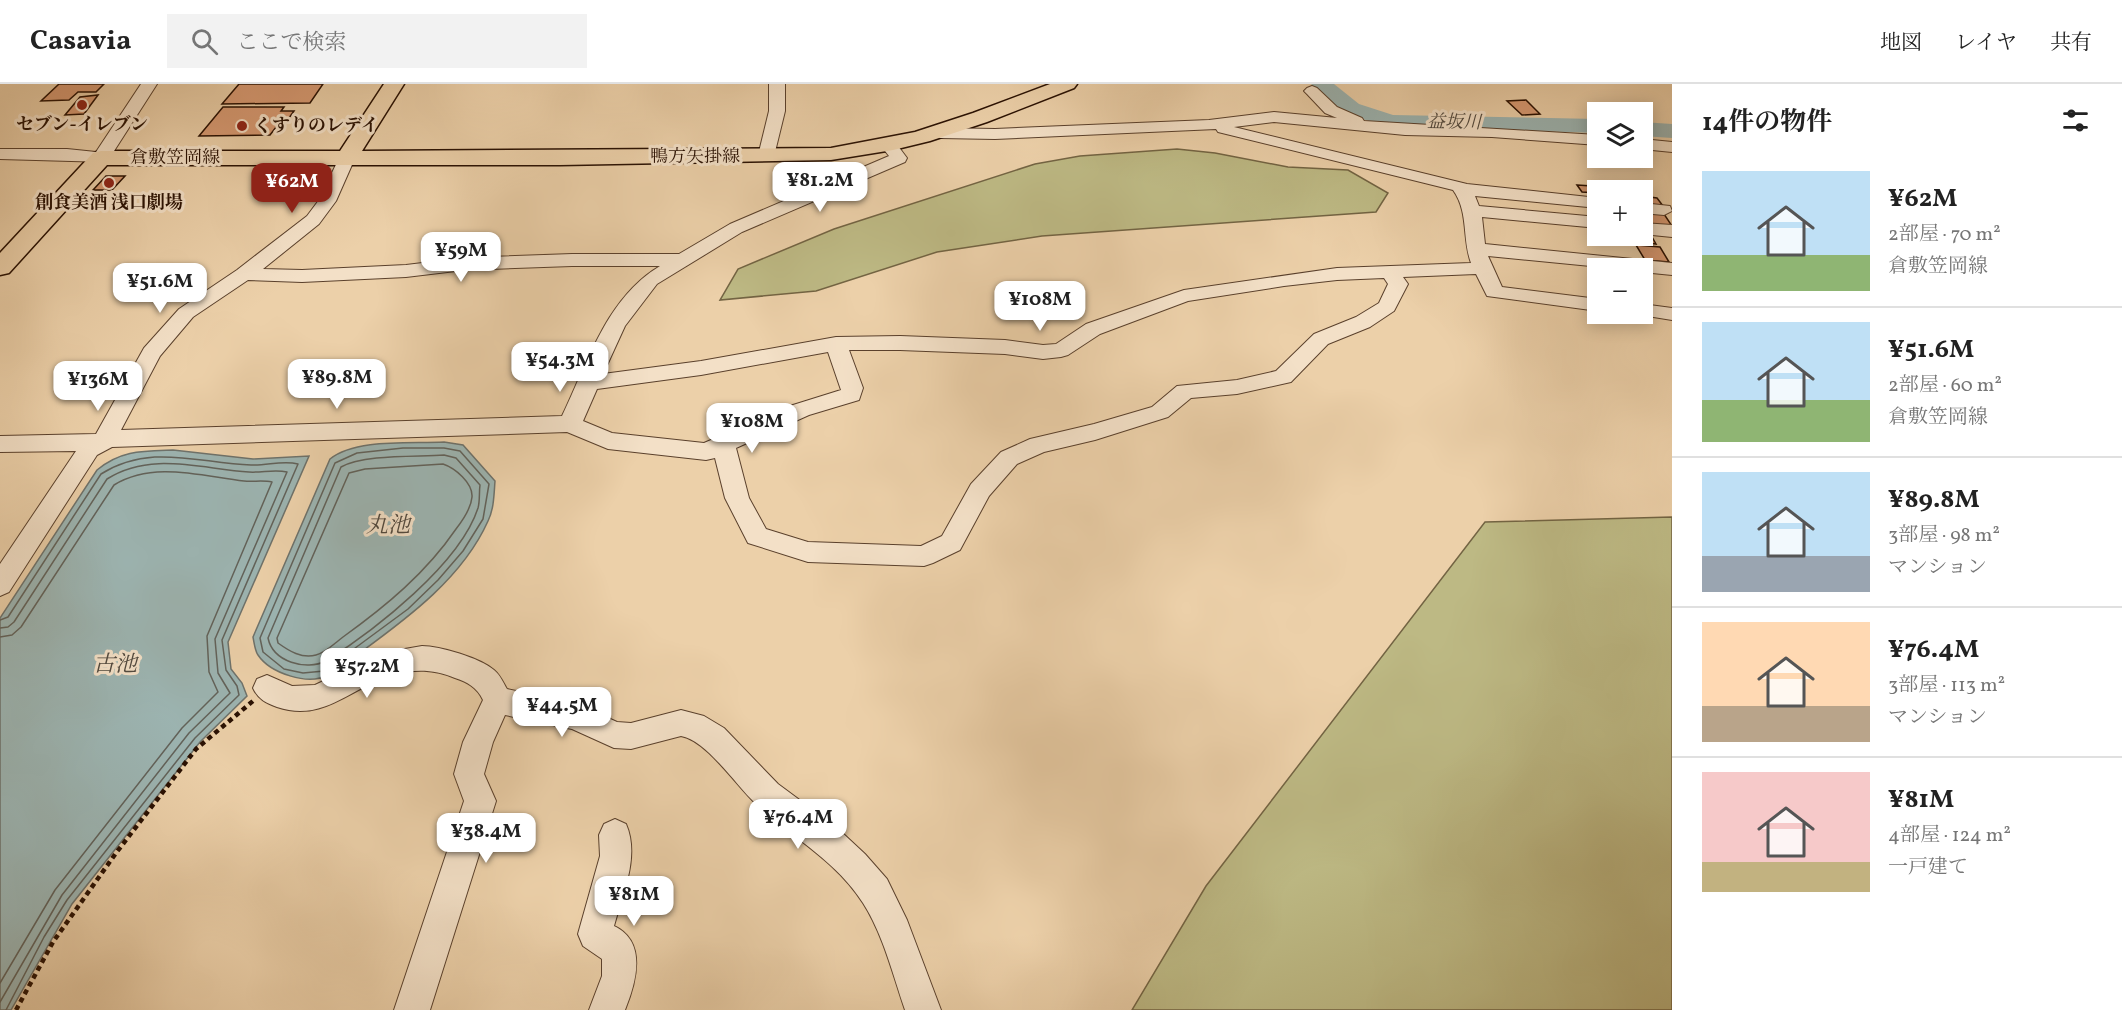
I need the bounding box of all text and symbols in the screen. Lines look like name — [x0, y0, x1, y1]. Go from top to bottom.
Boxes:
search box — [167, 14, 587, 68]
text: Casavia — [30, 22, 131, 61]
icon: search — [188, 25, 221, 58]
text: ここで検索 — [236, 28, 346, 59]
text: 地図 — [1880, 29, 1922, 58]
text: レイヤ — [1955, 29, 2017, 58]
text: 共有 — [2050, 29, 2092, 58]
marker: セブン-イレブン — [75, 98, 89, 112]
map controls — [1587, 102, 1653, 324]
button: layers — [1587, 102, 1653, 168]
icon: filters — [2059, 104, 2092, 137]
text: 14件の物件 — [1702, 105, 1832, 141]
water label: 益坂川 — [1427, 110, 1483, 136]
place label: セブン-イレブン — [16, 113, 148, 138]
place label: くすりのレデイ — [254, 114, 379, 139]
marker: くすりのレデイ — [235, 119, 249, 133]
street label: 鴨方矢掛線 — [650, 145, 740, 170]
street label: 倉敷笠岡線 — [130, 146, 220, 171]
pin: ¥81.2M — [771, 162, 869, 213]
pin: ¥62M — [256, 163, 328, 214]
text: ¥81.2M — [787, 167, 853, 195]
text: ¥62M — [265, 168, 319, 196]
marker: 創食美酒 浅口劇場 — [102, 176, 116, 190]
button: + — [1587, 180, 1653, 246]
text: ¥62M — [1888, 181, 1957, 217]
place label: 創食美酒 浅口劇場 — [35, 191, 183, 216]
icon: home — [1750, 195, 1822, 267]
text: 2部屋 · 70 m² — [1888, 221, 2001, 249]
pin: ¥59M — [425, 232, 497, 283]
text: ¥59M — [435, 237, 487, 265]
text: 倉敷笠岡線 — [1888, 253, 1988, 281]
button: − — [1587, 258, 1653, 324]
pin: ¥51.6M — [111, 263, 209, 314]
text: ¥51.6M — [127, 268, 193, 296]
pin: ¥108M — [998, 281, 1082, 332]
text: ¥108M — [1008, 286, 1072, 314]
text: ¥51.6M — [1888, 332, 1974, 368]
pin: ¥54.3M — [511, 342, 609, 393]
icon: home — [1750, 346, 1822, 418]
text: ¥54.3M — [525, 347, 595, 375]
pin: ¥89.8M — [288, 359, 386, 410]
pin: ¥136M — [56, 361, 140, 412]
text: ¥89.8M — [302, 364, 372, 392]
text: ¥136M — [67, 366, 129, 394]
text: 2部屋 · 60 m² — [1888, 372, 2002, 400]
pin: ¥108M — [710, 403, 794, 454]
text: 倉敷笠岡線 — [1888, 404, 1988, 432]
text: ¥108M — [720, 408, 784, 436]
text: ¥89.8M — [1888, 482, 1980, 518]
icon: home — [1750, 496, 1822, 568]
water label: 丸池 — [366, 511, 413, 542]
text: 3部屋 · 98 m² — [1888, 522, 2000, 550]
text: マンション — [1888, 554, 1987, 582]
text: ¥76.4M — [1888, 632, 1979, 668]
icon: home — [1750, 646, 1822, 718]
pin: ¥57.2M — [318, 648, 416, 699]
water label: 古池 — [93, 650, 140, 681]
text: ¥57.2M — [334, 653, 400, 681]
text: 3部屋 · 113 m² — [1888, 672, 2005, 700]
pin: ¥44.5M — [513, 687, 611, 738]
text: ¥44.5M — [526, 692, 598, 720]
text: マンション — [1888, 704, 1987, 732]
text: ¥81M — [1888, 782, 1954, 818]
icon: home — [1750, 796, 1822, 868]
pin: ¥76.4M — [749, 799, 847, 850]
text: ¥76.4M — [763, 804, 833, 832]
pin: ¥38.4M — [437, 813, 535, 864]
text: ¥38.4M — [451, 818, 521, 846]
text: 4部屋 · 124 m² — [1888, 822, 2011, 850]
text: 一戸建て — [1888, 854, 1968, 882]
pin: ¥81M — [598, 876, 670, 927]
text: ¥81M — [609, 881, 659, 909]

